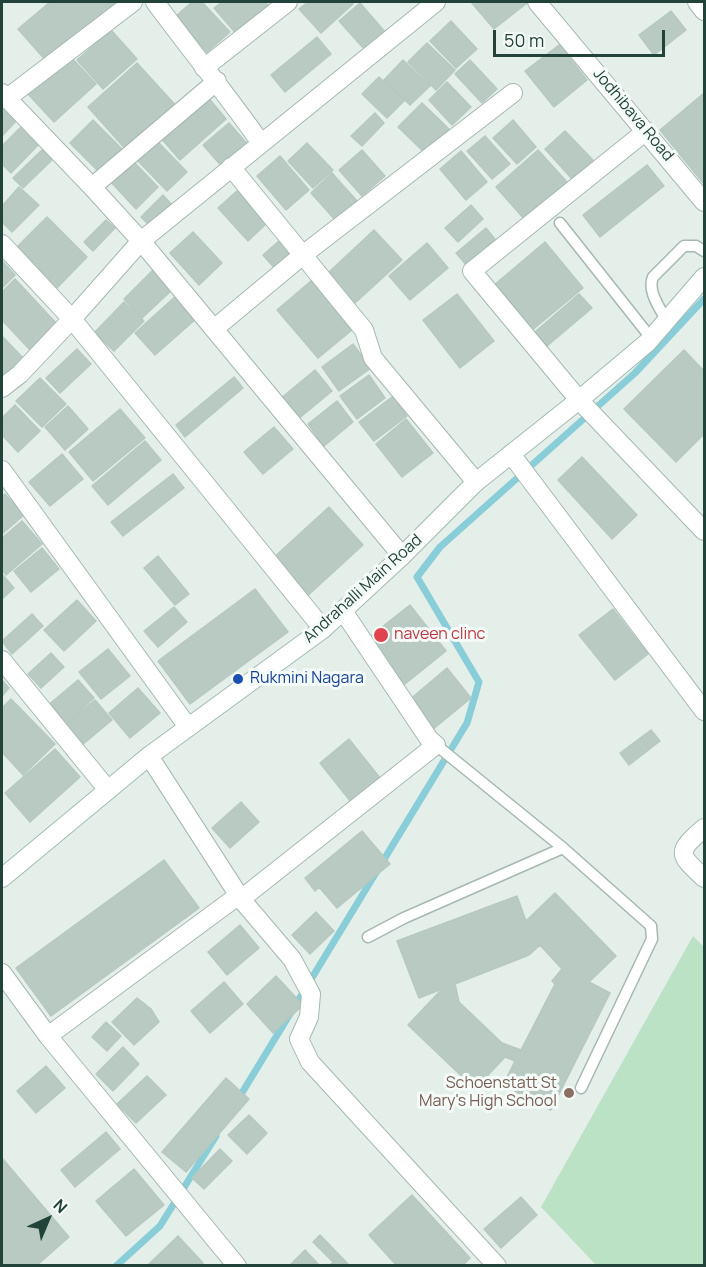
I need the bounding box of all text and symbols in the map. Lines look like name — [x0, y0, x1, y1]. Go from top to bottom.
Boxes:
scale bar — [496, 18, 668, 56]
text: 50 m — [504, 28, 544, 52]
street label: Jodhibava Road — [589, 65, 677, 165]
street label: Andrahalli Main Road — [300, 531, 426, 647]
place label: naveen clinc — [394, 625, 485, 645]
marker: naveen clinc — [372, 626, 390, 644]
place label: Rukmini Nagara — [250, 669, 364, 689]
marker: Rukmini Nagara — [231, 672, 245, 686]
place label: Schoenstatt St Mary's High School — [419, 1074, 557, 1112]
marker: Schoenstatt St Mary's High School — [562, 1086, 576, 1100]
north arrow — [18, 1189, 78, 1249]
text: N — [49, 1194, 72, 1218]

